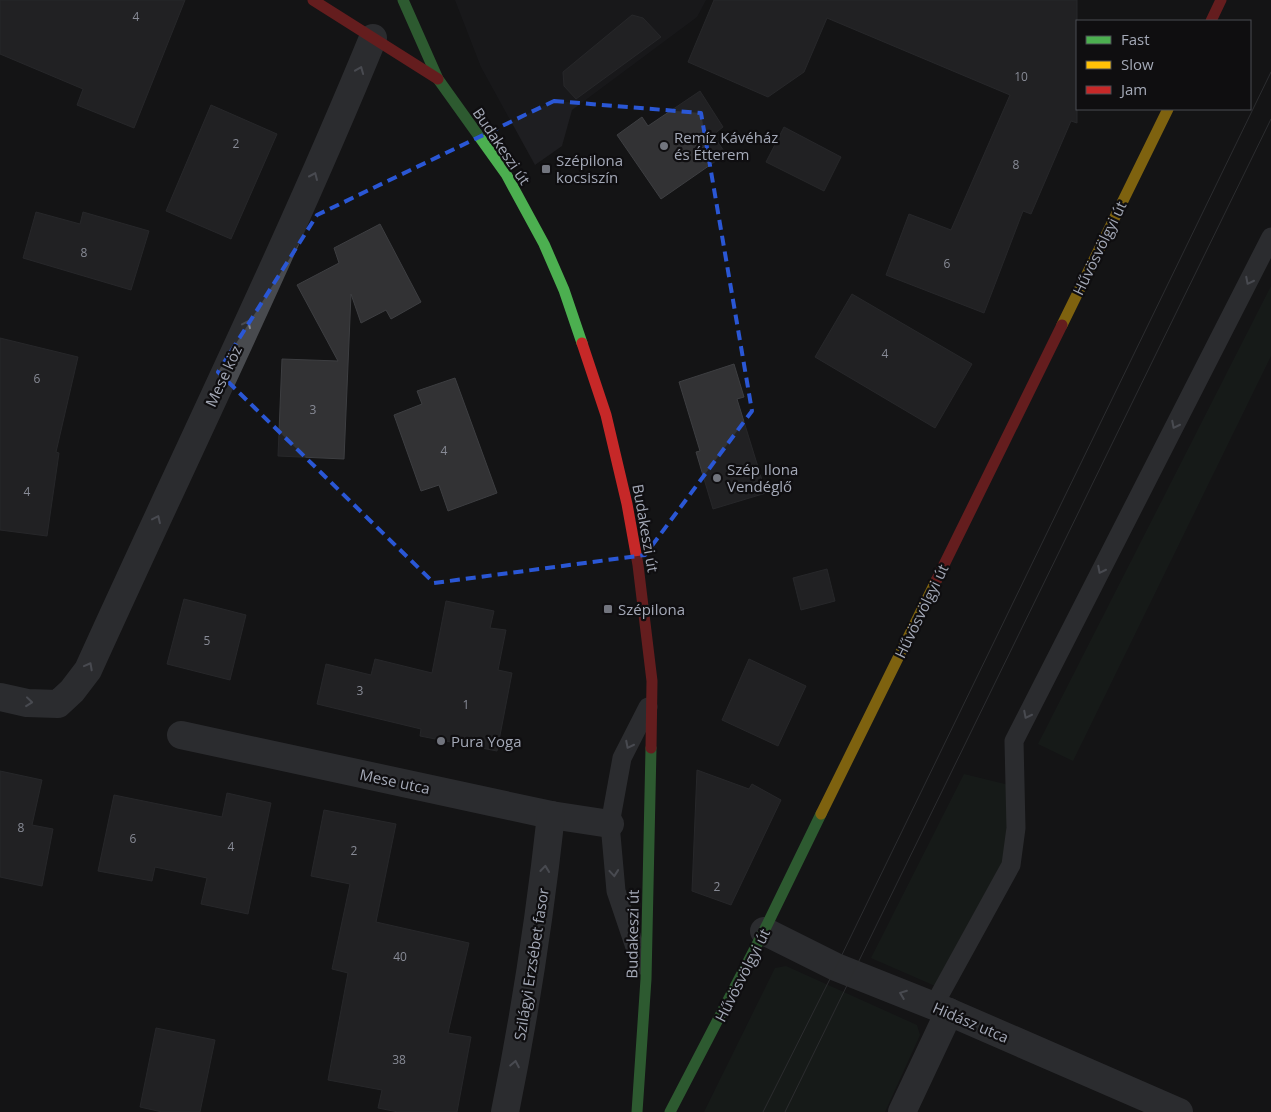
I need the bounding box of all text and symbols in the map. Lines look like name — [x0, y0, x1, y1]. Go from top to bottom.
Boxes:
house number: 4 — [133, 8, 140, 25]
legend — [1076, 20, 1251, 110]
text: Fast — [1121, 29, 1150, 49]
text: Slow — [1121, 54, 1154, 74]
one-way arrow — [354, 67, 364, 75]
house number: 10 — [1014, 68, 1028, 85]
text: Jam — [1119, 79, 1147, 99]
street label: Budakeszi út — [469, 103, 535, 189]
place label: Remíz Kávéház és Étterem — [674, 127, 778, 164]
house number: 2 — [233, 135, 240, 152]
marker: Remíz Kávéház és Étterem — [658, 140, 670, 152]
place label: Szépilona kocsiszín — [556, 150, 623, 187]
house number: 8 — [1013, 156, 1020, 173]
marker: Szépilona kocsiszín — [540, 163, 552, 175]
one-way arrow — [308, 172, 318, 181]
street label: Hűvösvölgyi út — [1068, 198, 1130, 298]
house number: 8 — [81, 244, 88, 261]
house number: 6 — [944, 255, 951, 272]
one-way arrow — [1245, 276, 1255, 285]
one-way arrow — [241, 320, 251, 329]
street label: Mese köz — [200, 342, 246, 410]
house number: 4 — [882, 345, 889, 362]
house number: 6 — [34, 370, 41, 387]
house number: 3 — [310, 401, 317, 418]
one-way arrow — [1171, 420, 1181, 429]
house number: 4 — [441, 442, 448, 459]
place label: Szép Ilona Vendéglő — [727, 459, 798, 496]
marker: Szép Ilona Vendéglő — [711, 472, 723, 484]
street label: Budakeszi út — [628, 482, 664, 574]
house number: 4 — [24, 483, 31, 500]
one-way arrow — [151, 515, 161, 524]
street label: Hűvösvölgyi út — [890, 561, 952, 661]
one-way arrow — [1097, 565, 1107, 574]
place label: Szépilona — [618, 599, 685, 619]
marker: Szépilona — [602, 603, 614, 615]
house number: 5 — [204, 632, 211, 649]
one-way arrow — [83, 663, 93, 672]
house number: 3 — [357, 682, 364, 699]
one-way arrow — [25, 696, 33, 707]
house number: 1 — [463, 696, 469, 713]
one-way arrow — [1023, 710, 1033, 719]
place label: Pura Yoga — [451, 731, 521, 751]
marker: Pura Yoga — [435, 735, 447, 747]
one-way arrow — [625, 739, 635, 748]
street label: Mese utca — [358, 764, 432, 798]
house number: 8 — [18, 819, 25, 836]
house number: 6 — [130, 830, 137, 847]
house number: 4 — [228, 838, 235, 855]
house number: 2 — [351, 842, 358, 859]
one-way arrow — [539, 865, 550, 873]
one-way arrow — [608, 869, 619, 877]
house number: 2 — [714, 878, 721, 895]
street label: Szilágyi Erzsébet fasor — [509, 886, 553, 1042]
street label: Budakeszi út — [621, 889, 643, 979]
street label: Hűvösvölgyi út — [710, 925, 774, 1025]
house number: 40 — [393, 948, 407, 965]
one-way arrow — [900, 990, 908, 1000]
street label: Hidász utca — [930, 997, 1012, 1047]
house number: 38 — [392, 1051, 406, 1068]
one-way arrow — [509, 1060, 520, 1069]

